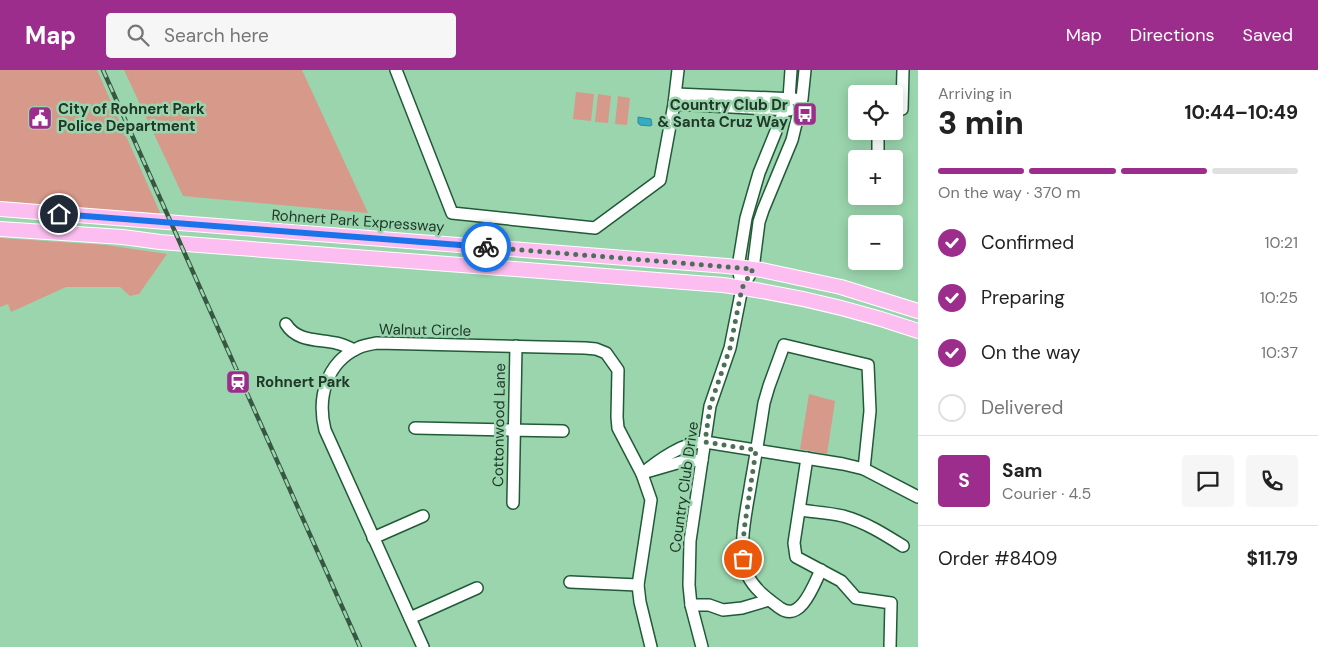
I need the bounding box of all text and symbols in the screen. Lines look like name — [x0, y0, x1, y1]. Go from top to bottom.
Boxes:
search box — [106, 13, 456, 58]
text: Map — [25, 20, 76, 51]
icon: search — [124, 21, 152, 49]
text: Search here — [164, 23, 269, 48]
text: Map — [1066, 23, 1102, 47]
text: Directions — [1130, 23, 1215, 47]
text: Saved — [1243, 23, 1293, 47]
text: Arriving in — [938, 83, 1012, 104]
map controls — [848, 85, 903, 270]
button: locate — [848, 85, 903, 140]
place label: Country Club Dr & Santa Cruz Way — [658, 95, 788, 132]
place label: City of Rohnert Park Police Department — [58, 99, 205, 136]
text: 10:44–10:49 — [1185, 100, 1298, 125]
bus stop icon: Country Club Dr & Santa Cruz Way — [792, 101, 818, 127]
text: 3 min — [938, 102, 1024, 144]
public building icon: City of Rohnert Park Police Department — [27, 105, 53, 131]
button: + — [848, 150, 903, 205]
text: On the way · 370 m — [938, 182, 1081, 203]
pin — [38, 193, 80, 235]
icon: home — [45, 200, 73, 228]
street label: Rohnert Park Expressway — [271, 205, 446, 237]
button: − — [848, 215, 903, 270]
courier — [461, 222, 511, 272]
icon: check — [938, 229, 966, 257]
text: Confirmed — [981, 230, 1074, 255]
text: 10:21 — [1265, 232, 1298, 253]
icon: bike — [472, 233, 500, 261]
icon: check — [938, 284, 966, 312]
text: Preparing — [981, 285, 1065, 310]
text: 10:25 — [1260, 287, 1298, 308]
street label: Walnut Circle — [379, 319, 471, 341]
icon: check — [938, 339, 966, 367]
text: On the way — [981, 340, 1081, 365]
text: 10:37 — [1261, 342, 1298, 363]
street label: Cottonwood Lane — [488, 363, 510, 487]
station icon: Rohnert Park — [225, 369, 251, 395]
place label: Rohnert Park — [256, 372, 351, 392]
text: Delivered — [981, 395, 1063, 420]
street label: Country Club Drive — [665, 420, 703, 554]
button: chat — [1182, 455, 1234, 507]
button: phone — [1246, 455, 1298, 507]
text: Sam — [1002, 458, 1043, 483]
text: S — [958, 468, 970, 493]
text: Courier · 4.5 — [1002, 483, 1091, 504]
pin — [722, 538, 764, 580]
icon: bag — [729, 545, 757, 573]
text: Order #8409 — [938, 546, 1057, 571]
text: $11.79 — [1246, 546, 1298, 571]

